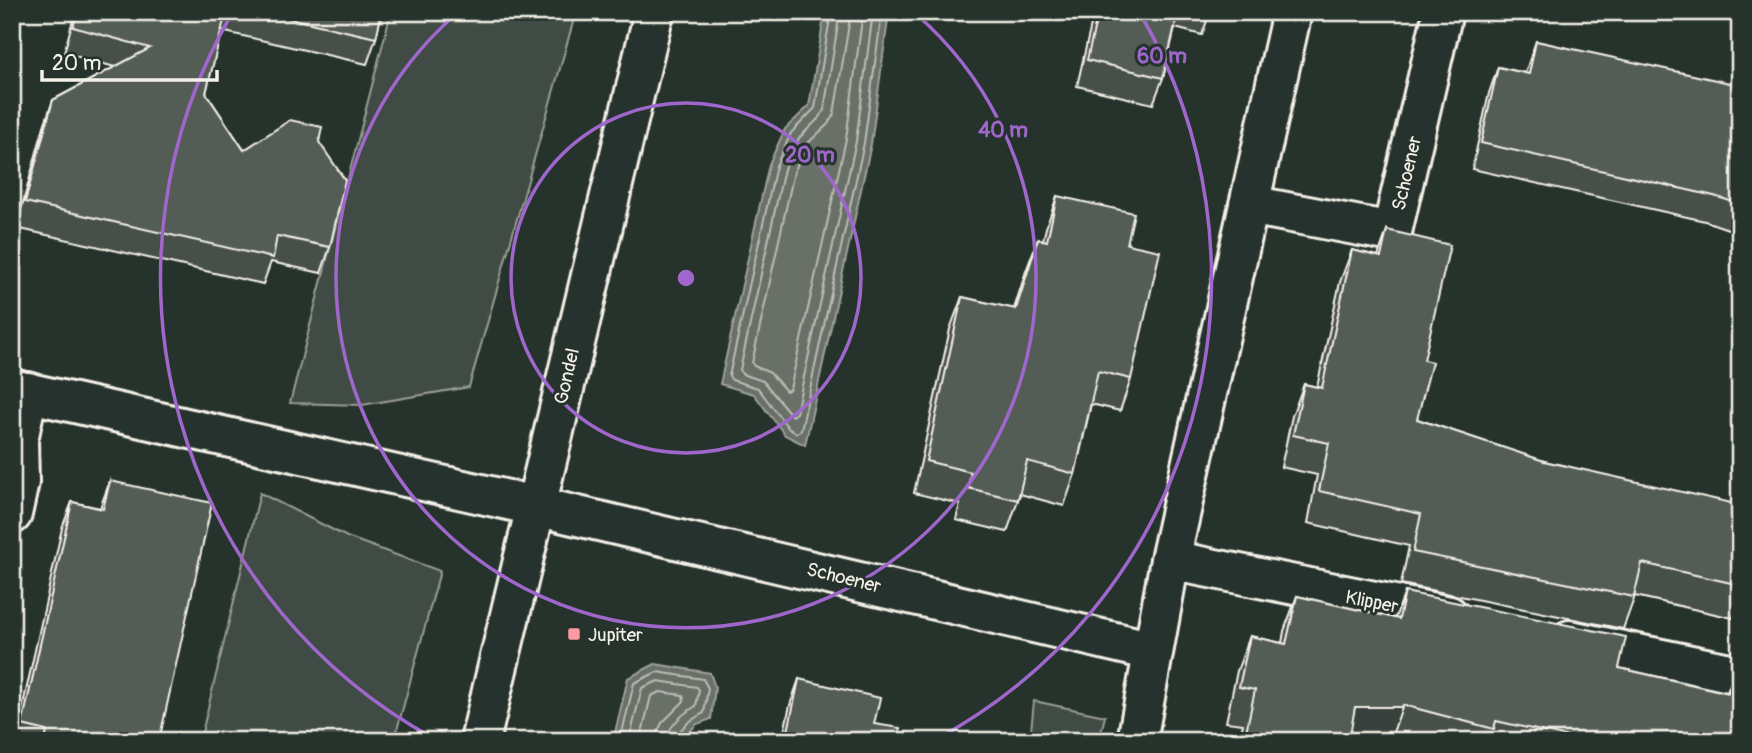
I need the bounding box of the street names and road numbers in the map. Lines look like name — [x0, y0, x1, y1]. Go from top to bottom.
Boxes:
street label: Schoener — [1387, 133, 1427, 213]
street label: Gondel — [549, 346, 585, 407]
street label: Schoener — [804, 557, 884, 599]
street label: Klipper — [1343, 585, 1401, 619]

